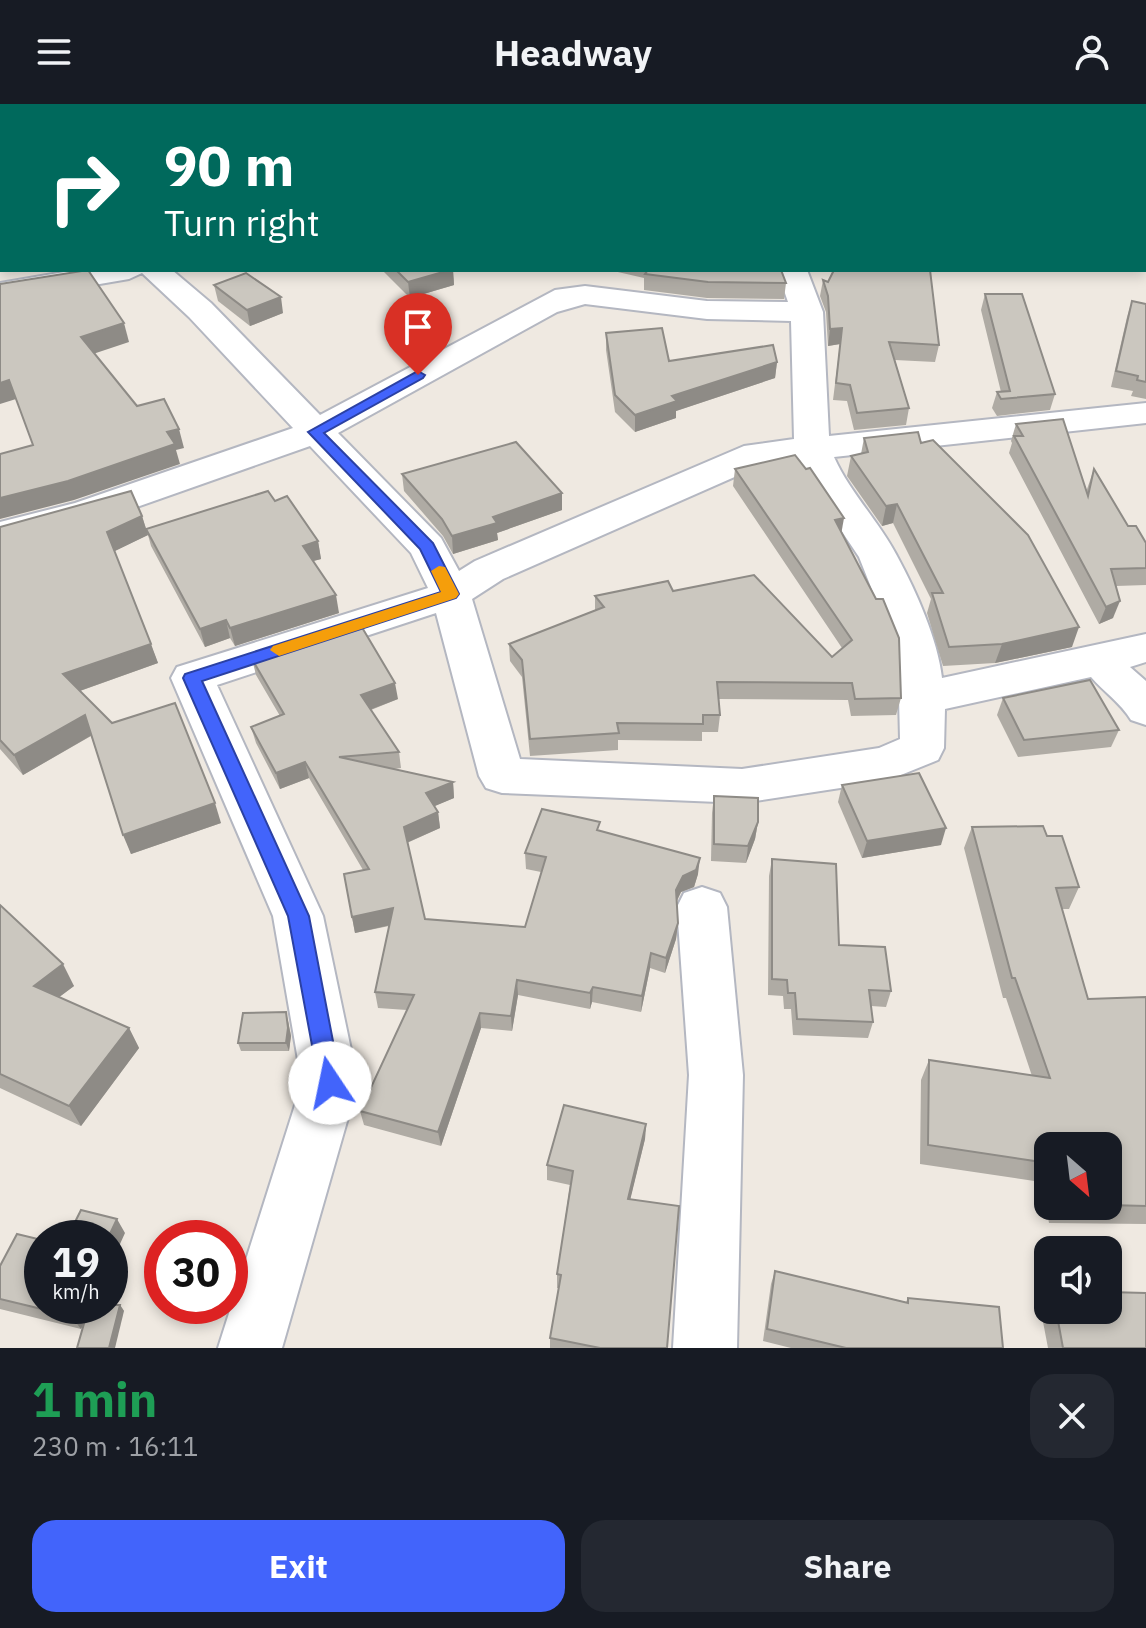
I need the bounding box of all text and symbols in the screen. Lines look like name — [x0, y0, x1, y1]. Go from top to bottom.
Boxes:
text: Headway — [494, 29, 652, 76]
icon: menu — [32, 30, 76, 74]
icon: person — [1070, 30, 1114, 74]
text: 90 m — [164, 129, 294, 201]
icon: right — [32, 136, 136, 240]
text: Turn right — [164, 199, 320, 246]
pin — [384, 293, 452, 375]
icon: arrive — [396, 305, 440, 349]
position arrow — [288, 1041, 372, 1125]
north arrow — [1034, 1132, 1122, 1220]
map controls — [1034, 1132, 1122, 1324]
speed limit sign: 30 — [144, 1220, 248, 1324]
text: 19 — [52, 1236, 100, 1288]
button: sound — [1034, 1236, 1122, 1324]
text: km/h — [52, 1278, 100, 1305]
text: 1 min — [32, 1368, 157, 1430]
button: close — [1030, 1374, 1114, 1458]
text: 230 m · 16:11 — [32, 1429, 198, 1463]
button: Exit — [32, 1520, 565, 1612]
button: Share — [581, 1520, 1114, 1612]

